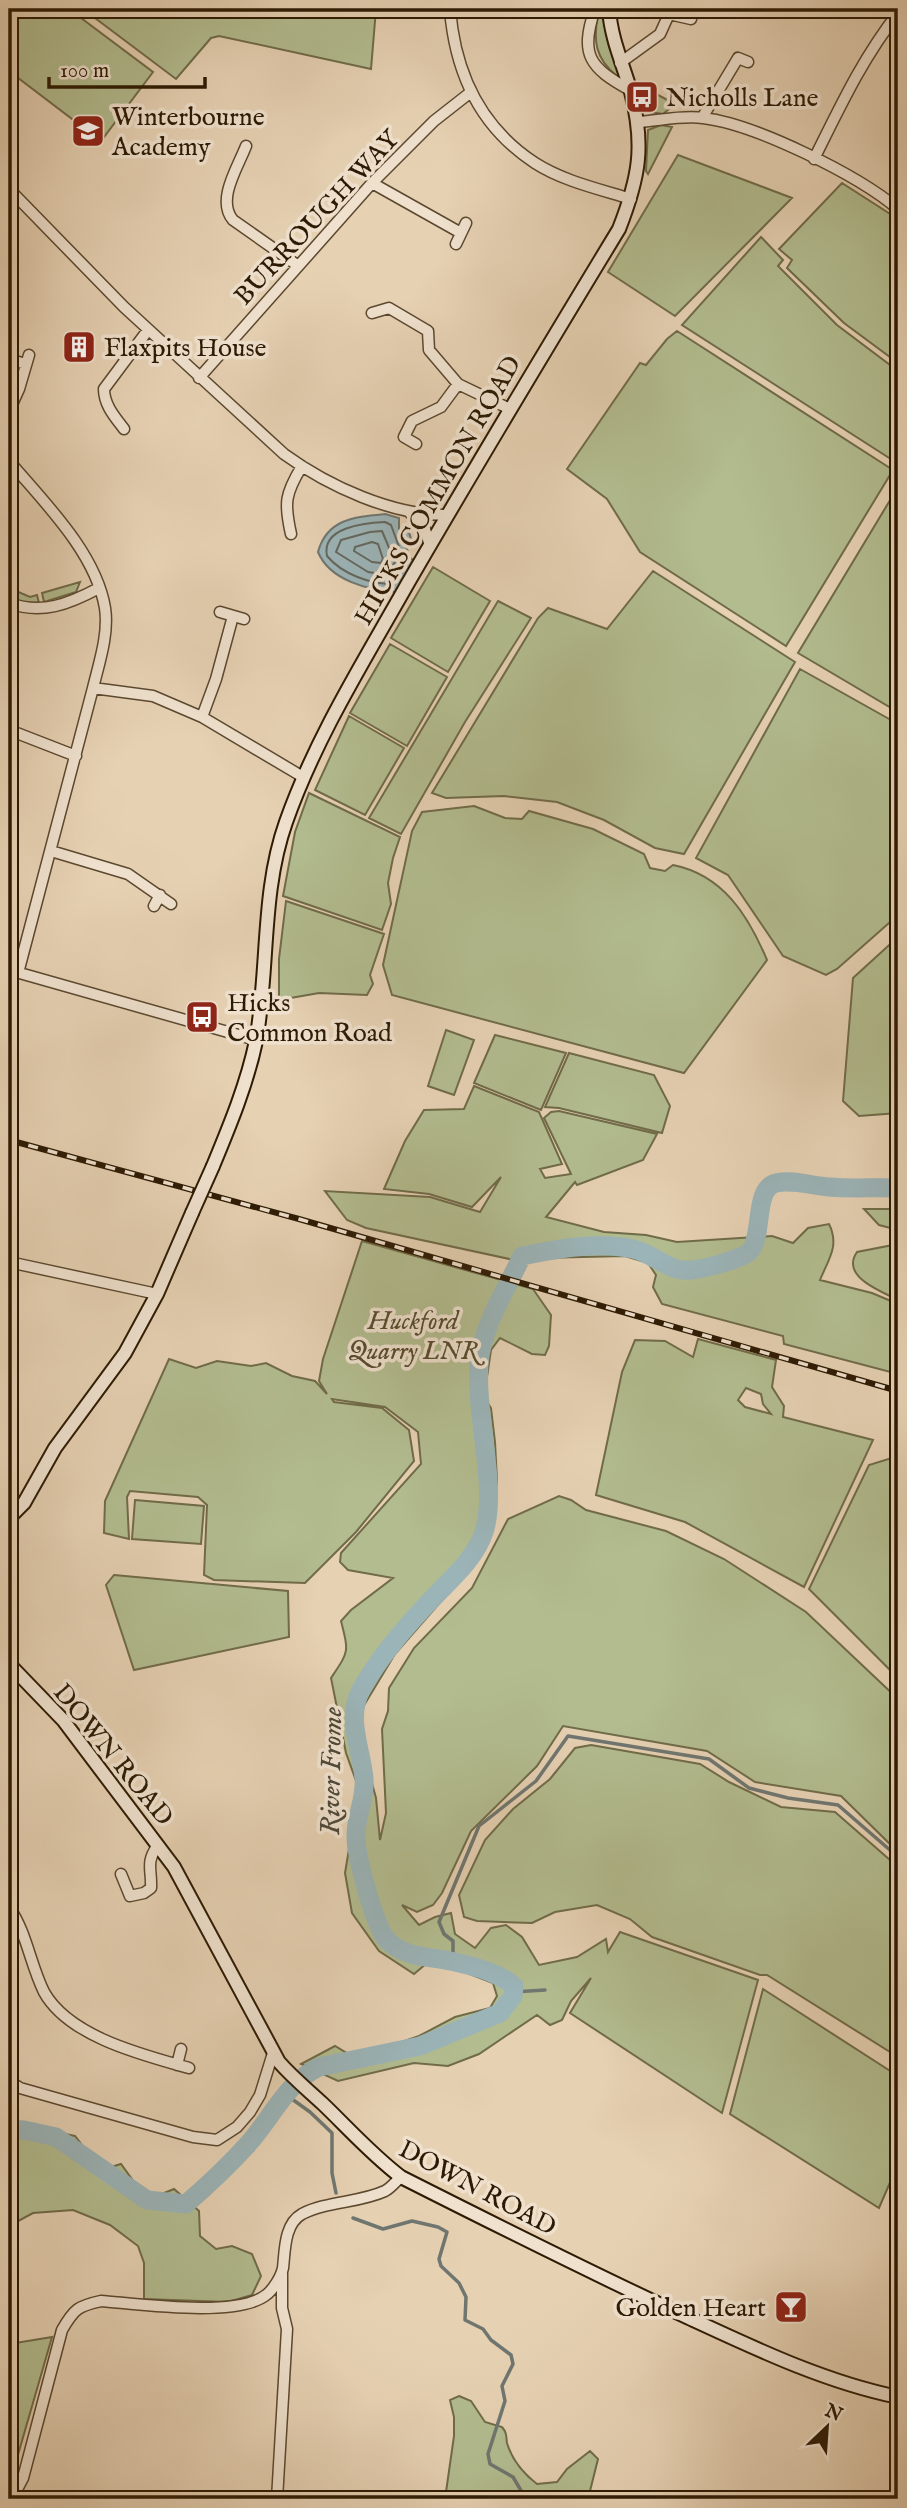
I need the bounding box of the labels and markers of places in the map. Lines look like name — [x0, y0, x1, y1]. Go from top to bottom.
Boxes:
bus stop icon: Nicholls Lane — [623, 78, 661, 116]
place label: Nicholls Lane — [666, 82, 819, 115]
place label: Winterbourne Academy — [111, 101, 265, 164]
school or university icon: Winterbourne Academy — [69, 112, 107, 150]
building icon: Flaxpits House — [60, 328, 98, 366]
place label: Flaxpits House — [104, 332, 267, 365]
place label: Hicks Common Road — [227, 987, 392, 1050]
bus stop icon: Hicks Common Road — [183, 998, 221, 1036]
bar icon: Golden Heart — [772, 2288, 810, 2326]
place label: Golden Heart — [615, 2292, 766, 2325]

